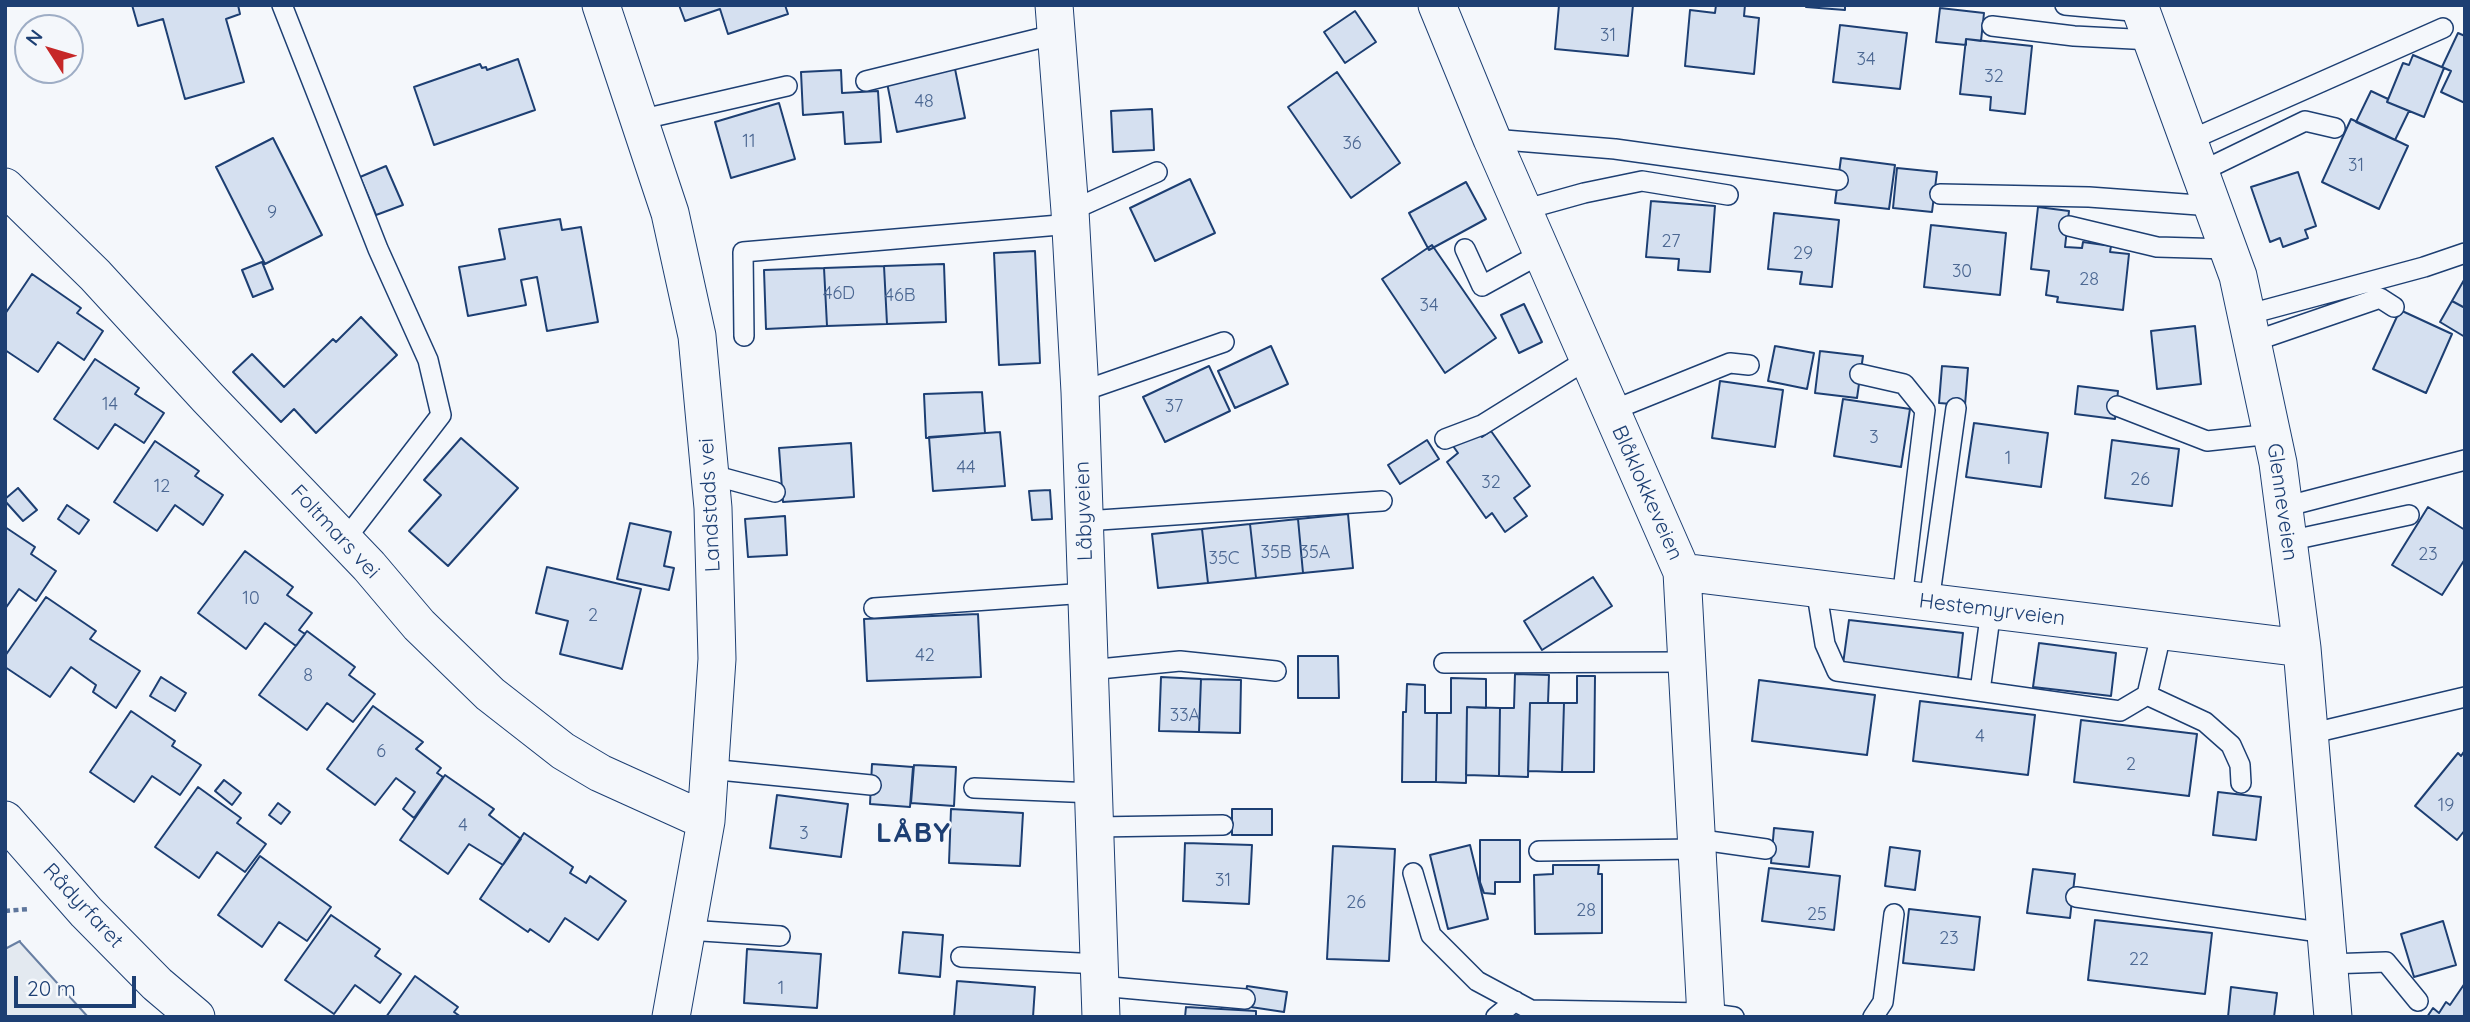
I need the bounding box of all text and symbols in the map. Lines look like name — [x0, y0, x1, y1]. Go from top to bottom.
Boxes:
north arrow — [14, 14, 84, 84]
text: N — [20, 25, 48, 50]
house number: 31 — [1600, 25, 1616, 47]
house number: 34 — [1857, 49, 1875, 71]
house number: 32 — [1984, 66, 2004, 88]
house number: 48 — [914, 91, 934, 113]
house number: 11 — [742, 131, 756, 153]
house number: 36 — [1342, 133, 1362, 155]
house number: 31 — [2348, 155, 2364, 177]
house number: 9 — [267, 202, 277, 224]
house number: 27 — [1662, 231, 1680, 253]
house number: 29 — [1793, 243, 1813, 265]
house number: 30 — [1952, 261, 1972, 283]
house number: 28 — [2079, 269, 2099, 291]
house number: 46D — [823, 283, 855, 305]
house number: 46B — [885, 285, 915, 307]
house number: 34 — [1420, 295, 1438, 317]
house number: 14 — [102, 394, 118, 416]
house number: 37 — [1165, 396, 1183, 418]
street label: Blåklokkeveien — [1606, 422, 1688, 564]
house number: 3 — [1869, 427, 1879, 449]
street label: Landstads vei — [694, 437, 726, 573]
street label: Glenneveien — [2261, 442, 2303, 562]
house number: 1 — [2005, 448, 2011, 470]
house number: 44 — [957, 457, 975, 479]
street label: Låbyveien — [1070, 461, 1098, 561]
house number: 26 — [2130, 469, 2150, 491]
house number: 32 — [1481, 472, 1501, 494]
house number: 12 — [154, 476, 170, 498]
street label: Foltmars vei — [285, 480, 385, 584]
house number: 35B — [1261, 542, 1291, 564]
house number: 35A — [1300, 542, 1330, 564]
house number: 23 — [2418, 544, 2438, 566]
house number: 35C — [1209, 548, 1239, 570]
house number: 10 — [242, 588, 260, 610]
street label: Hestemyrveien — [1917, 589, 2067, 631]
house number: 2 — [588, 605, 598, 627]
house number: 42 — [915, 645, 935, 667]
house number: 8 — [303, 665, 313, 687]
house number: 33A — [1170, 705, 1200, 727]
house number: 4 — [1975, 726, 1985, 748]
house number: 6 — [376, 741, 386, 763]
house number: 2 — [2126, 754, 2136, 776]
house number: 19 — [2438, 795, 2454, 817]
house number: 4 — [458, 815, 468, 837]
district label: LÅBY — [876, 817, 952, 851]
house number: 3 — [799, 823, 809, 845]
street label: Rådyrfaret — [37, 858, 129, 954]
house number: 31 — [1215, 870, 1231, 892]
house number: 26 — [1346, 892, 1366, 914]
house number: 28 — [1576, 900, 1596, 922]
house number: 25 — [1807, 904, 1827, 926]
house number: 23 — [1939, 928, 1959, 950]
house number: 22 — [2129, 949, 2149, 971]
scale bar — [18, 962, 140, 1006]
text: 20 m — [27, 975, 76, 1001]
house number: 1 — [778, 978, 784, 1000]

